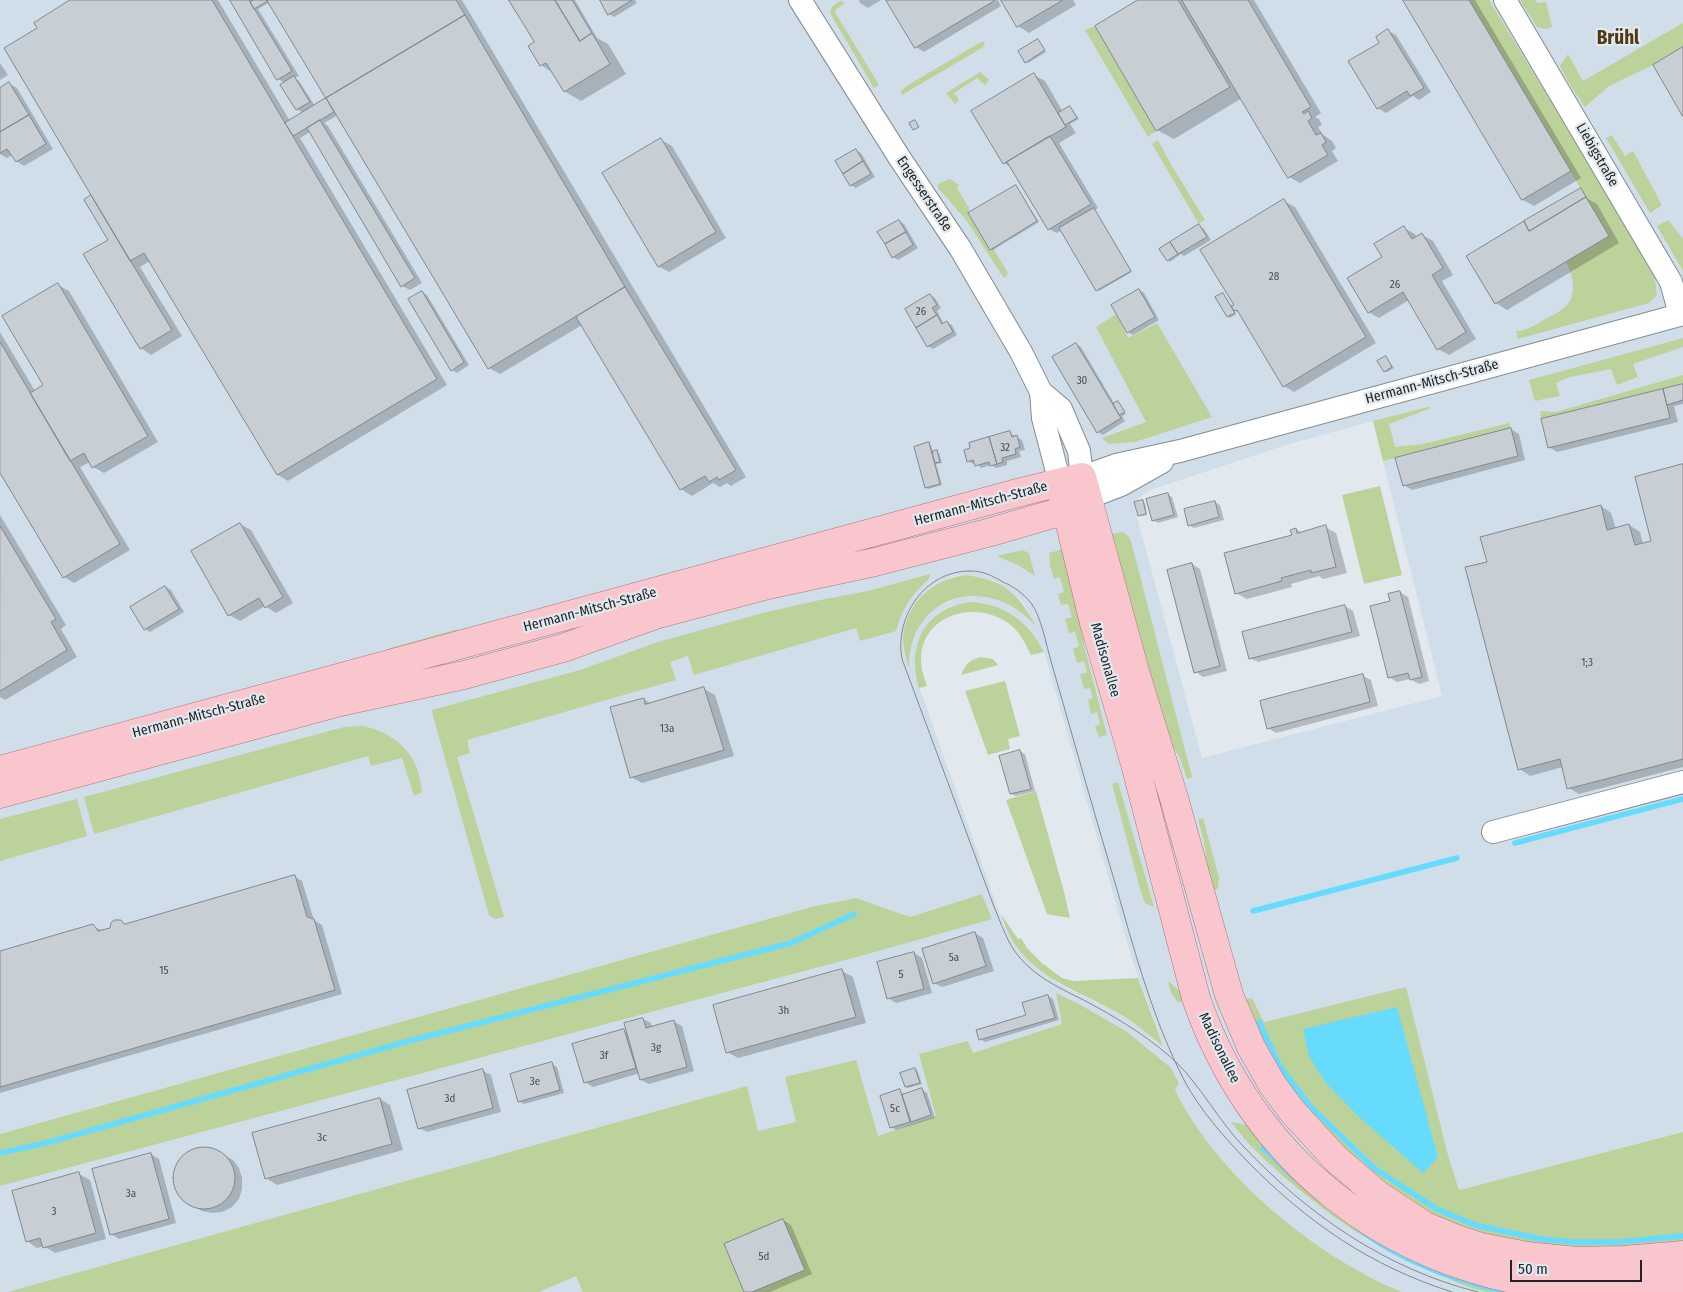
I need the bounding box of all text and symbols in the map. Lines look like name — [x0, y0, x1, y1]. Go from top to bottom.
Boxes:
district label: Brühl — [1597, 28, 1639, 50]
street label: Liebigstraße — [1572, 120, 1622, 190]
street label: Engesserstraße — [893, 153, 955, 235]
house number: 28 — [1269, 270, 1279, 284]
house number: 26 — [1390, 278, 1400, 292]
house number: 26 — [916, 305, 926, 319]
street label: Hermann-Mitsch-Straße — [1364, 356, 1500, 408]
house number: 30 — [1077, 374, 1087, 388]
house number: 32 — [1000, 441, 1010, 455]
street label: Hermann-Mitsch-Straße — [913, 478, 1049, 530]
street label: Hermann-Mitsch-Straße — [522, 584, 658, 636]
street label: Madisonallee — [1086, 621, 1124, 699]
house number: 1;3 — [1581, 656, 1593, 670]
street label: Hermann-Mitsch-Straße — [131, 690, 267, 742]
house number: 13a — [660, 722, 674, 736]
house number: 5a — [949, 951, 959, 965]
house number: 15 — [159, 964, 169, 978]
house number: 5 — [898, 968, 904, 982]
house number: 3h — [779, 1004, 789, 1018]
street label: Madisonallee — [1195, 1010, 1243, 1086]
house number: 3g — [651, 1041, 661, 1055]
house number: 3f — [600, 1049, 608, 1063]
house number: 3e — [530, 1075, 540, 1089]
house number: 3d — [445, 1092, 455, 1106]
house number: 5c — [890, 1102, 900, 1116]
house number: 3c — [317, 1131, 327, 1145]
house number: 3a — [126, 1187, 136, 1201]
house number: 3 — [52, 1205, 56, 1219]
house number: 5d — [759, 1250, 769, 1264]
scale bar — [1513, 1250, 1646, 1282]
text: 50 m — [1518, 1260, 1548, 1278]

